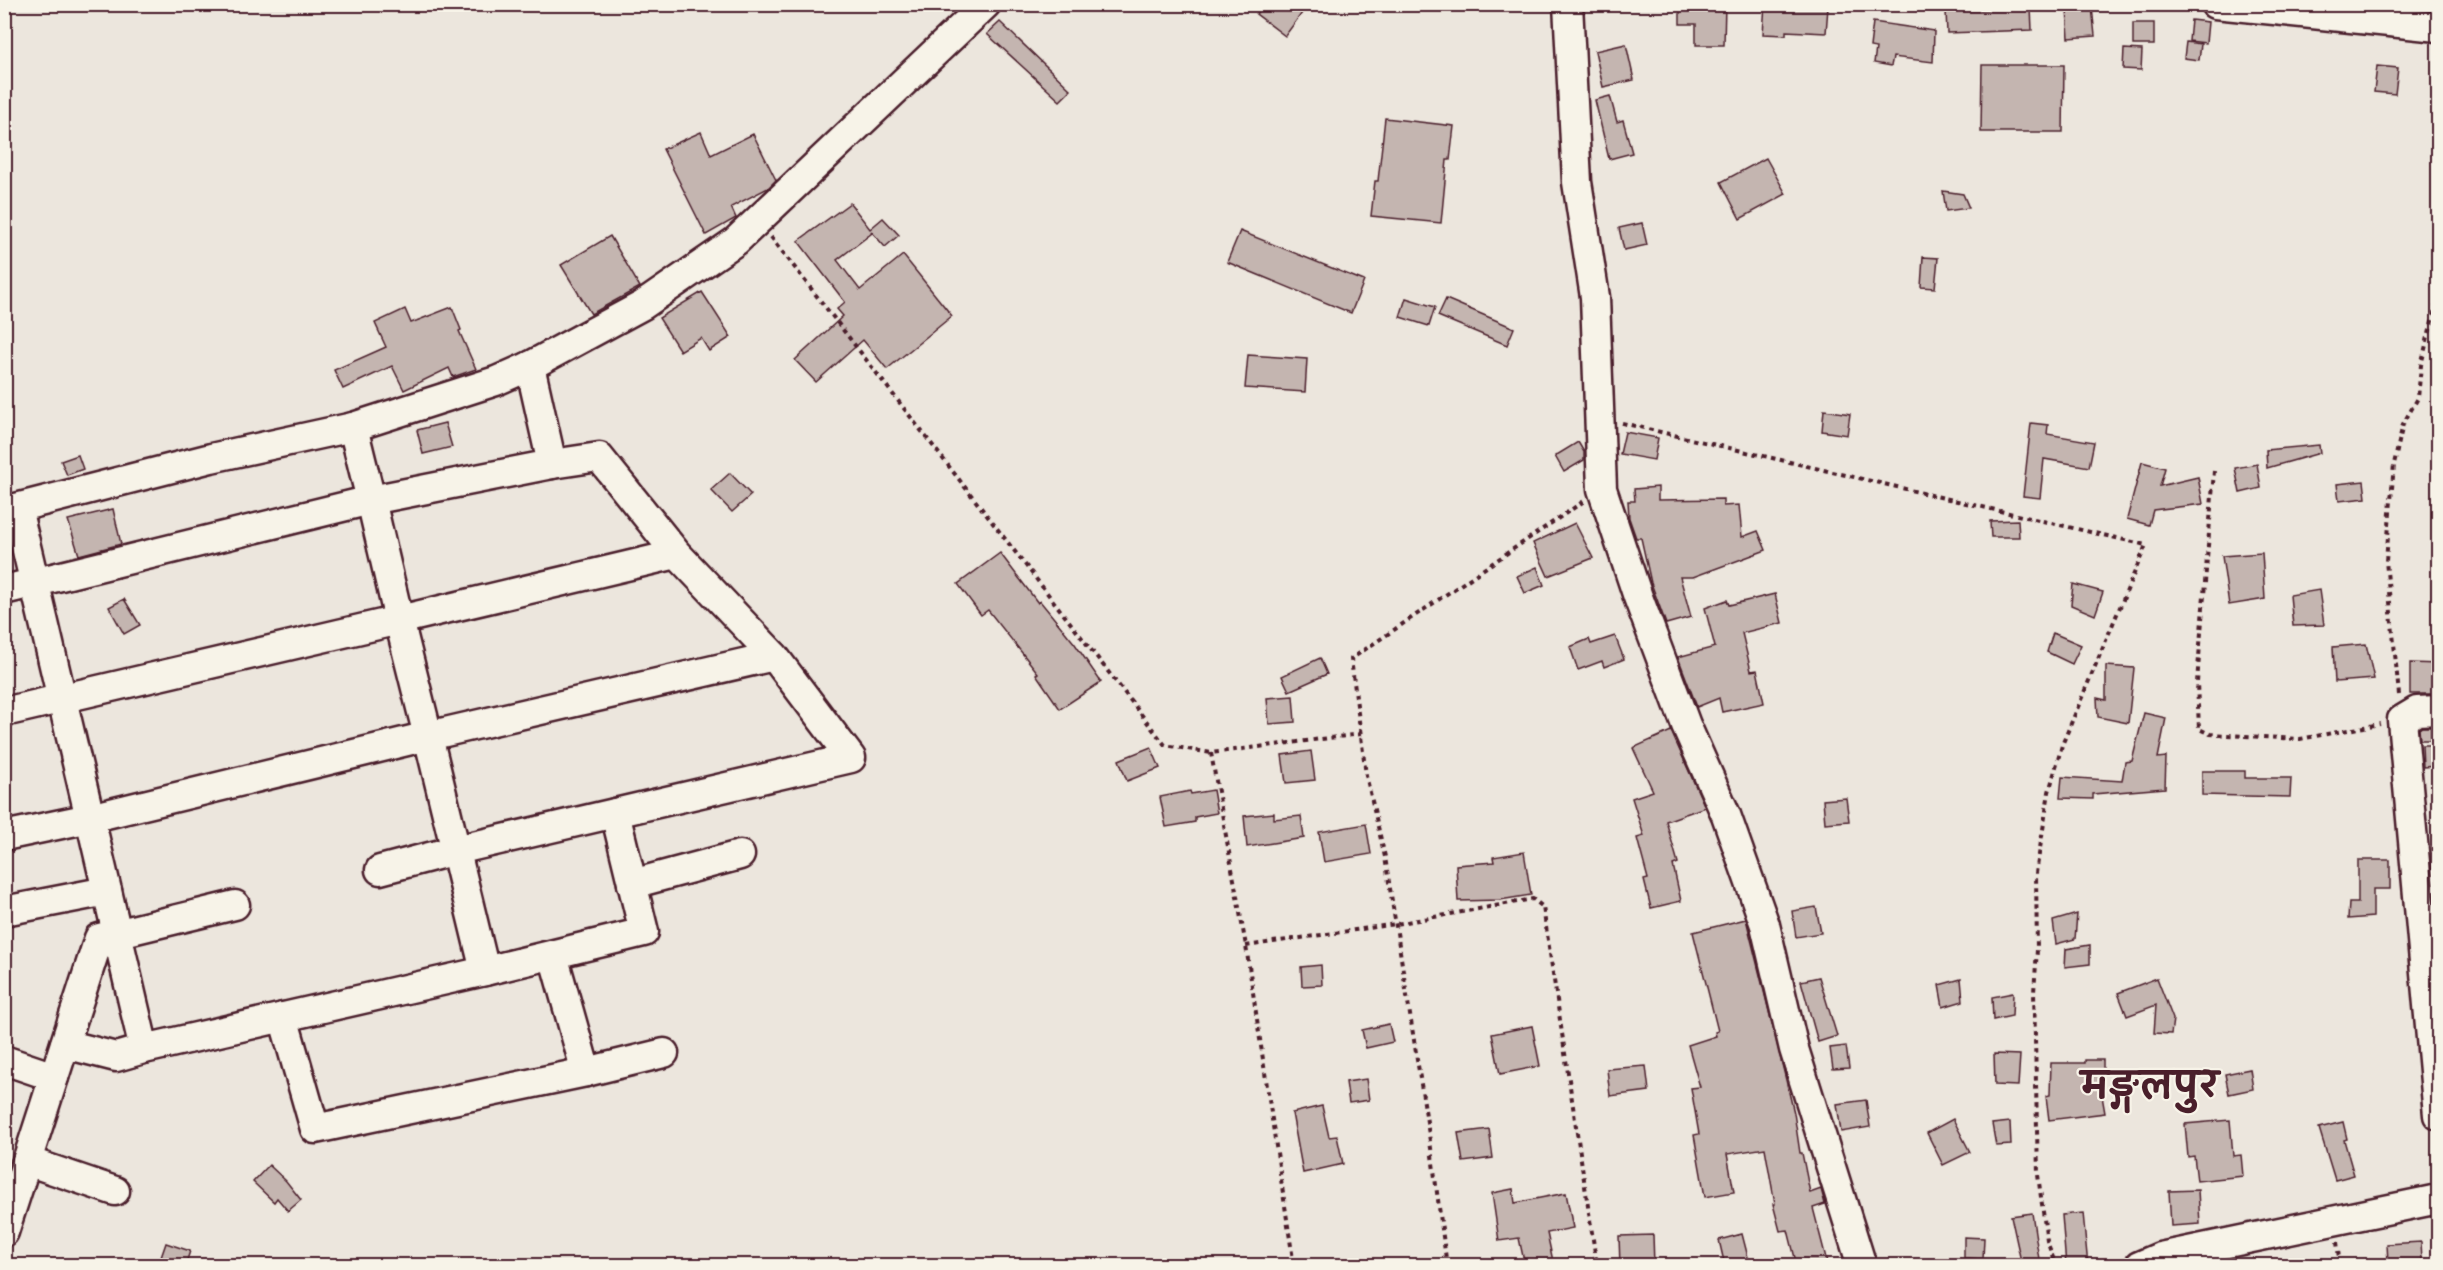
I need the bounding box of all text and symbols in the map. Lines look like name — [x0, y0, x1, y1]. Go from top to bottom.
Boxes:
district label: मङ्गलपुर — [2078, 1063, 2222, 1114]

